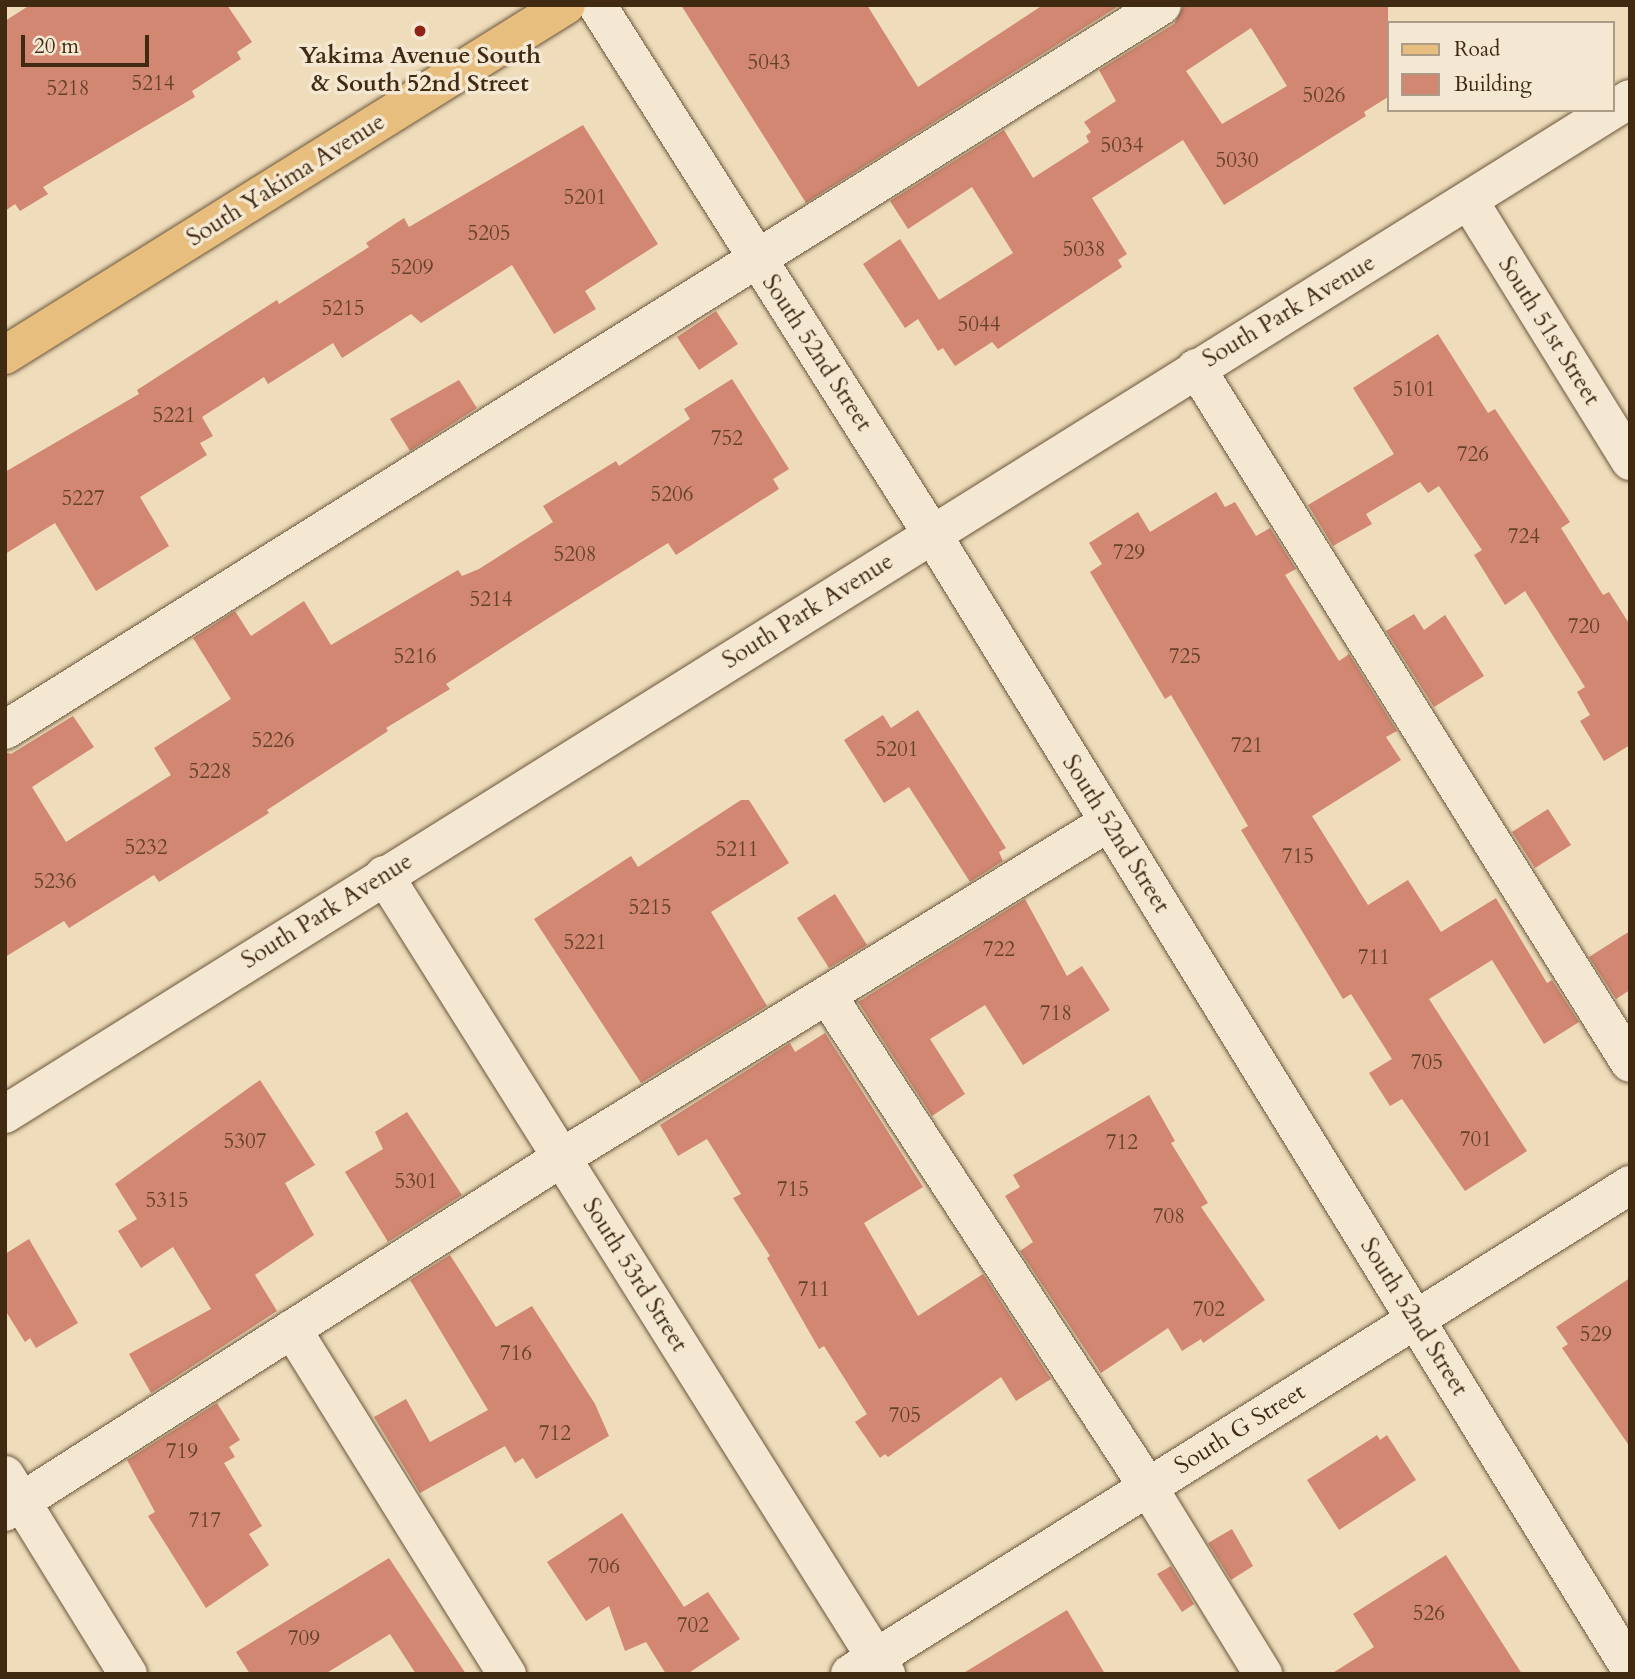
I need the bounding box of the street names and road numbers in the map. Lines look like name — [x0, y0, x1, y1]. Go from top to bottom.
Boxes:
street label: South Yakima Avenue — [182, 107, 390, 253]
street label: South Park Avenue — [1198, 248, 1380, 374]
street label: South 51st Street — [1492, 251, 1606, 411]
street label: South 52nd Street — [756, 269, 878, 437]
street label: South Park Avenue — [717, 547, 899, 675]
street label: South 52nd Street — [1056, 750, 1176, 918]
street label: South Park Avenue — [236, 847, 418, 975]
street label: South 53rd Street — [576, 1193, 694, 1357]
street label: South 52nd Street — [1354, 1233, 1474, 1401]
street label: South G Street — [1169, 1377, 1311, 1481]

